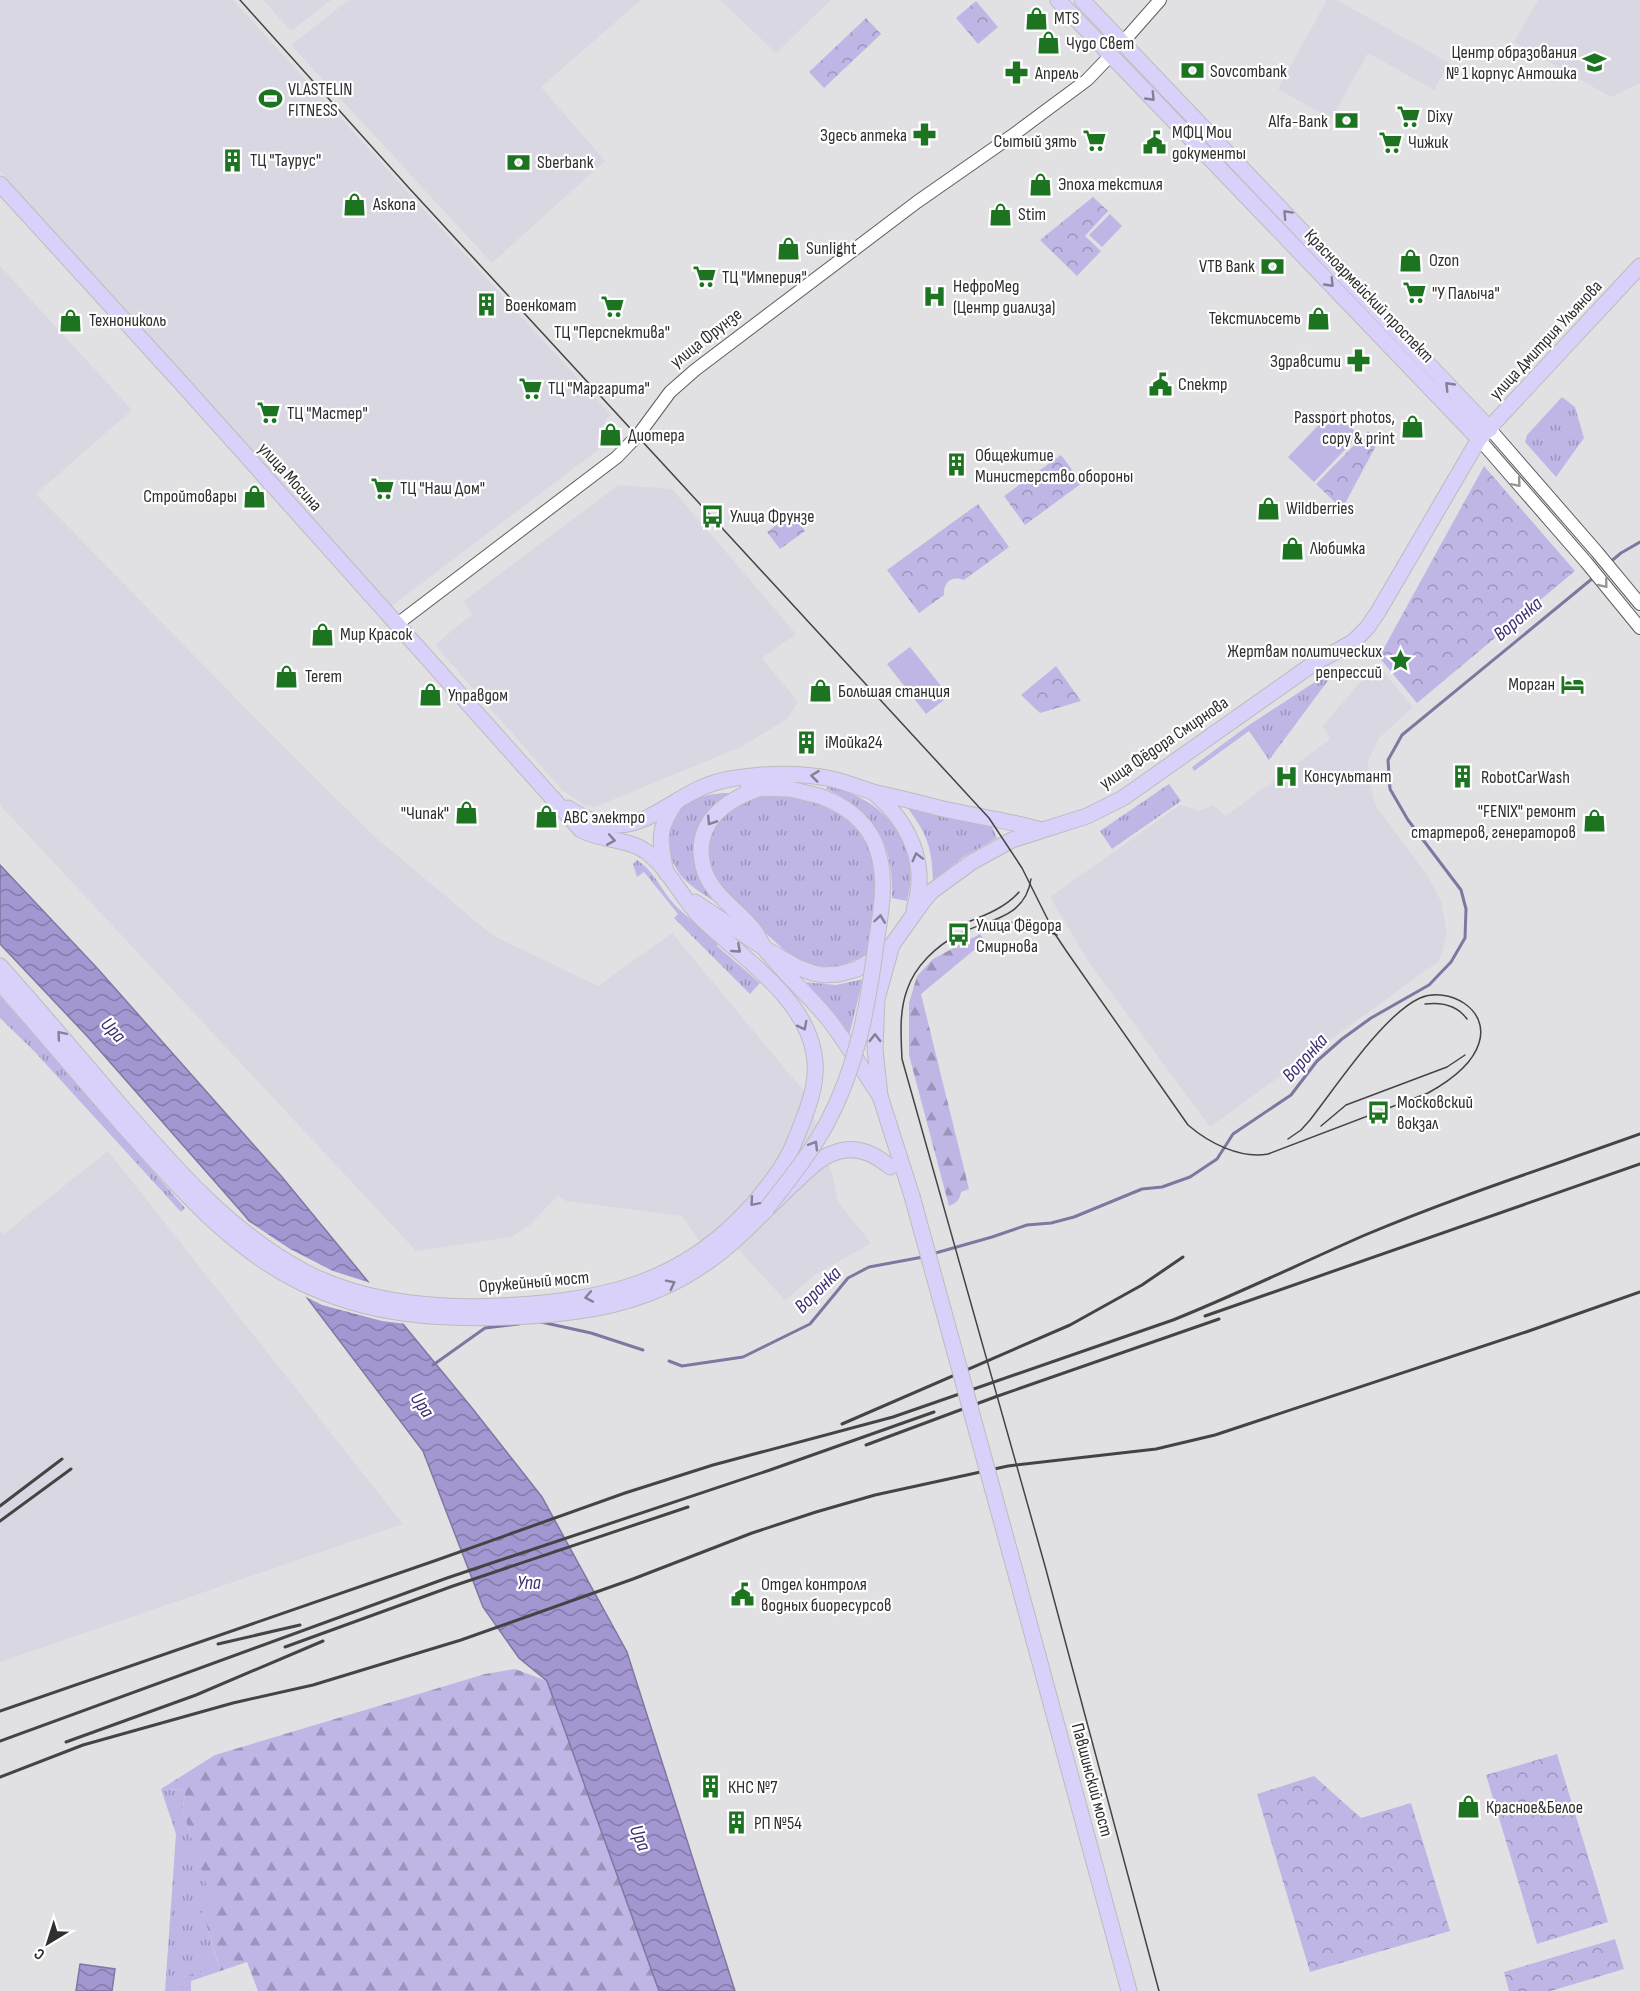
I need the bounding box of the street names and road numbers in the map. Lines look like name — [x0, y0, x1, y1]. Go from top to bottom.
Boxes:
street label: Красноармейский проспект — [1300, 225, 1438, 367]
street label: улица Дмитрия Ульянова — [1485, 276, 1607, 404]
street label: улица Фрунзе — [666, 304, 746, 372]
street label: улица Мосина — [254, 438, 326, 516]
street label: улица Фёдора Смирнова — [1096, 692, 1232, 794]
street label: Оружейный мост — [478, 1267, 590, 1297]
street label: Павшинский мост — [1067, 1721, 1117, 1839]

